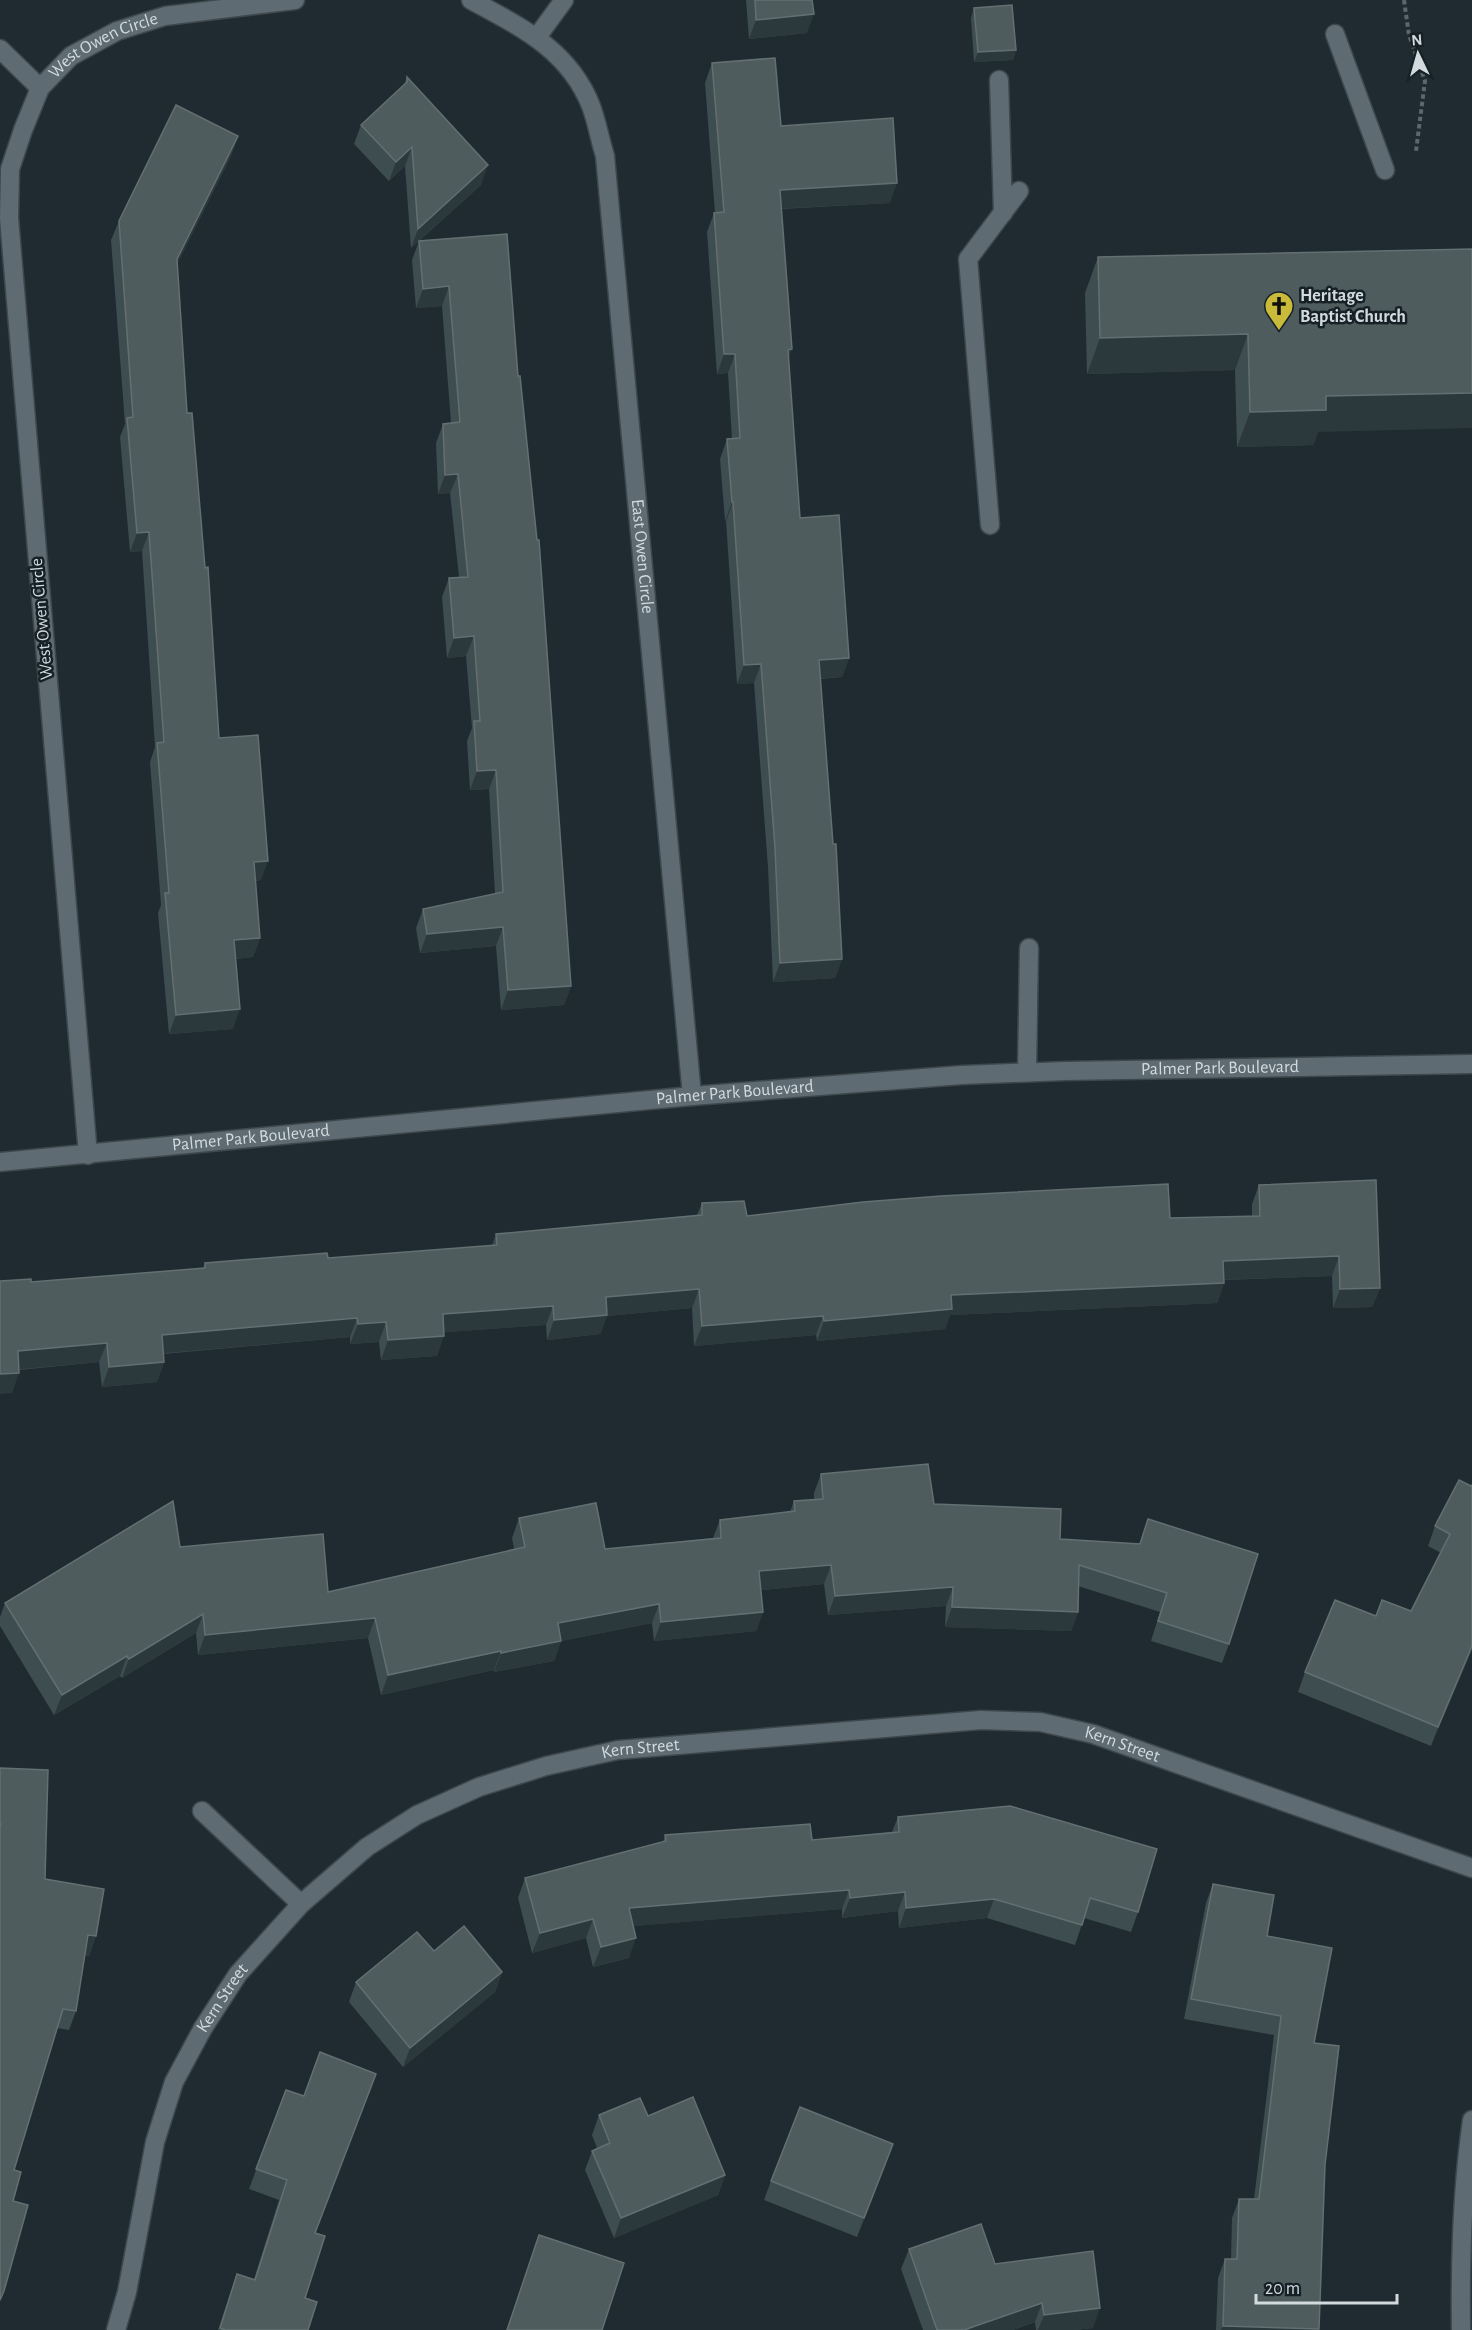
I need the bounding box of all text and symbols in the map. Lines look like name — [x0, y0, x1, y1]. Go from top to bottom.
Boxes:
street label: West Owen Circle — [45, 10, 160, 82]
north arrow — [1388, 24, 1448, 84]
text: N — [1411, 32, 1423, 49]
place label: Heritage Baptist Church — [1300, 287, 1406, 326]
church icon: Heritage Baptist Church — [1263, 290, 1295, 332]
street label: East Owen Circle — [628, 498, 656, 615]
street label: West Owen Circle — [28, 557, 56, 681]
street label: Palmer Park Boulevard — [1141, 1058, 1299, 1079]
street label: Palmer Park Boulevard — [655, 1078, 814, 1108]
street label: Palmer Park Boulevard — [171, 1122, 330, 1155]
street label: Kern Street — [1083, 1723, 1162, 1766]
street label: Kern Street — [600, 1736, 680, 1762]
street label: Kern Street — [194, 1960, 252, 2036]
scale bar — [1256, 2267, 1397, 2305]
text: 20 m — [1265, 2280, 1300, 2298]

